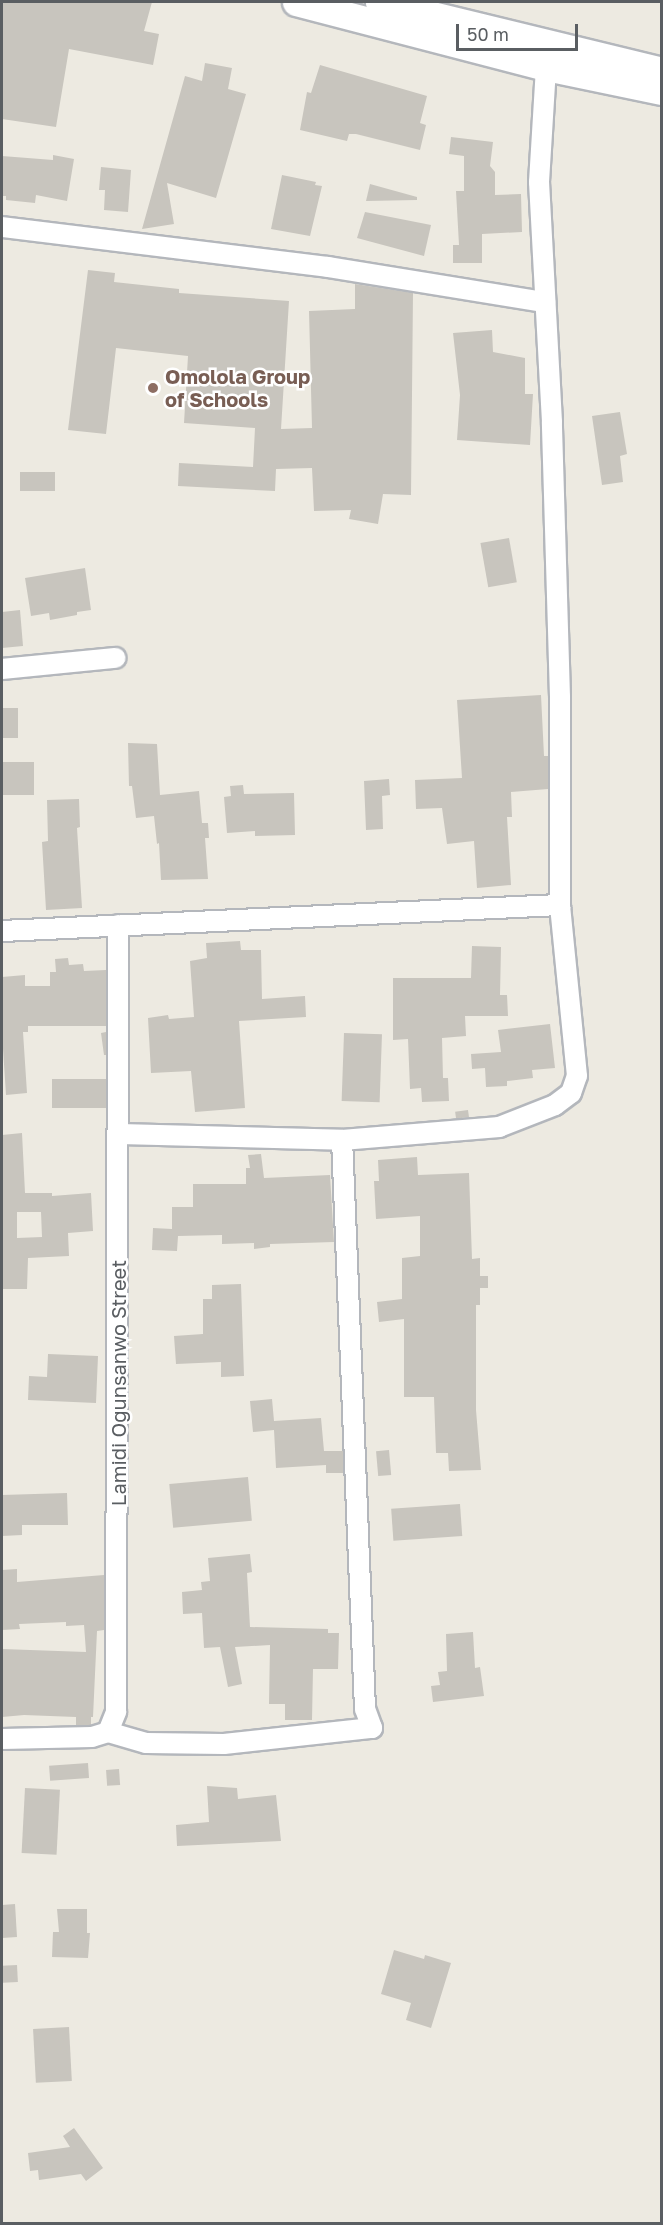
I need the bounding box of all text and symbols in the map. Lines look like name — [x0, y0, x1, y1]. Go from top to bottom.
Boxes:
scale bar — [459, 12, 580, 50]
text: 50 m — [467, 23, 509, 45]
place label: Omolola Group of Schools — [165, 365, 310, 412]
marker: Omolola Group of Schools — [146, 381, 160, 395]
street label: Lamidi Ogunsanwo Street — [106, 1260, 130, 1506]

